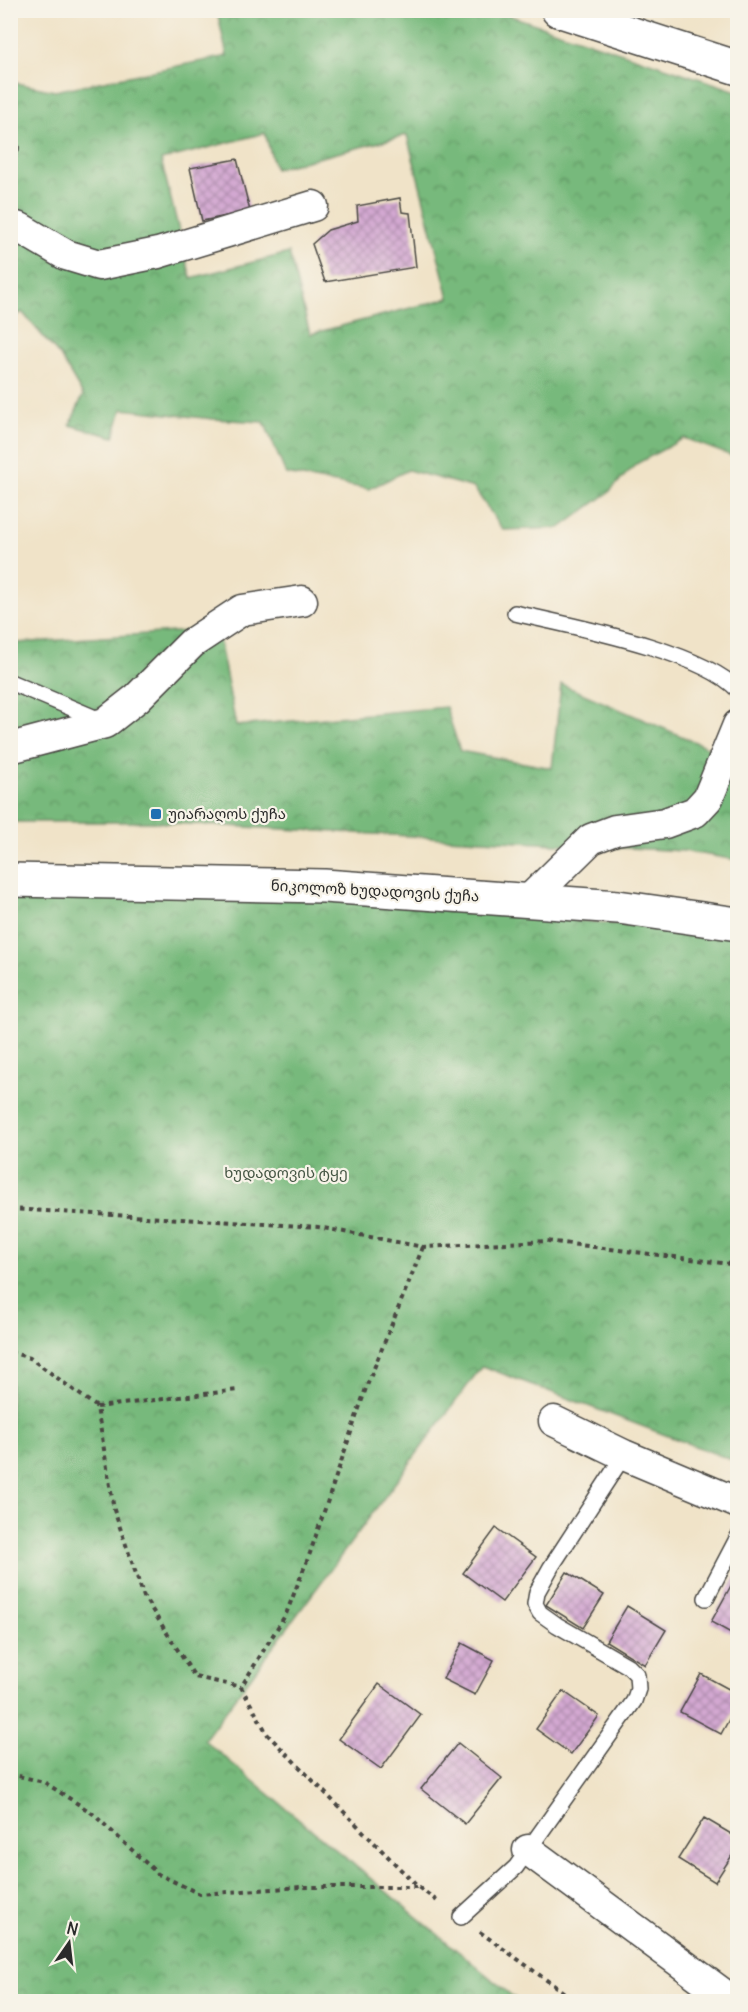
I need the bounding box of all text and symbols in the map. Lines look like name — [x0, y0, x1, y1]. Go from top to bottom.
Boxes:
place label: უიარაღოს ქუჩა — [168, 804, 286, 823]
marker: უიარაღოს ქუჩა — [149, 807, 163, 821]
street label: ნიკოლოზ ხუდადოვის ქუჩა — [270, 876, 480, 905]
park label: ხუდადოვის ტყე — [224, 1163, 348, 1182]
north arrow — [39, 1913, 99, 1973]
text: N — [65, 1917, 80, 1939]

